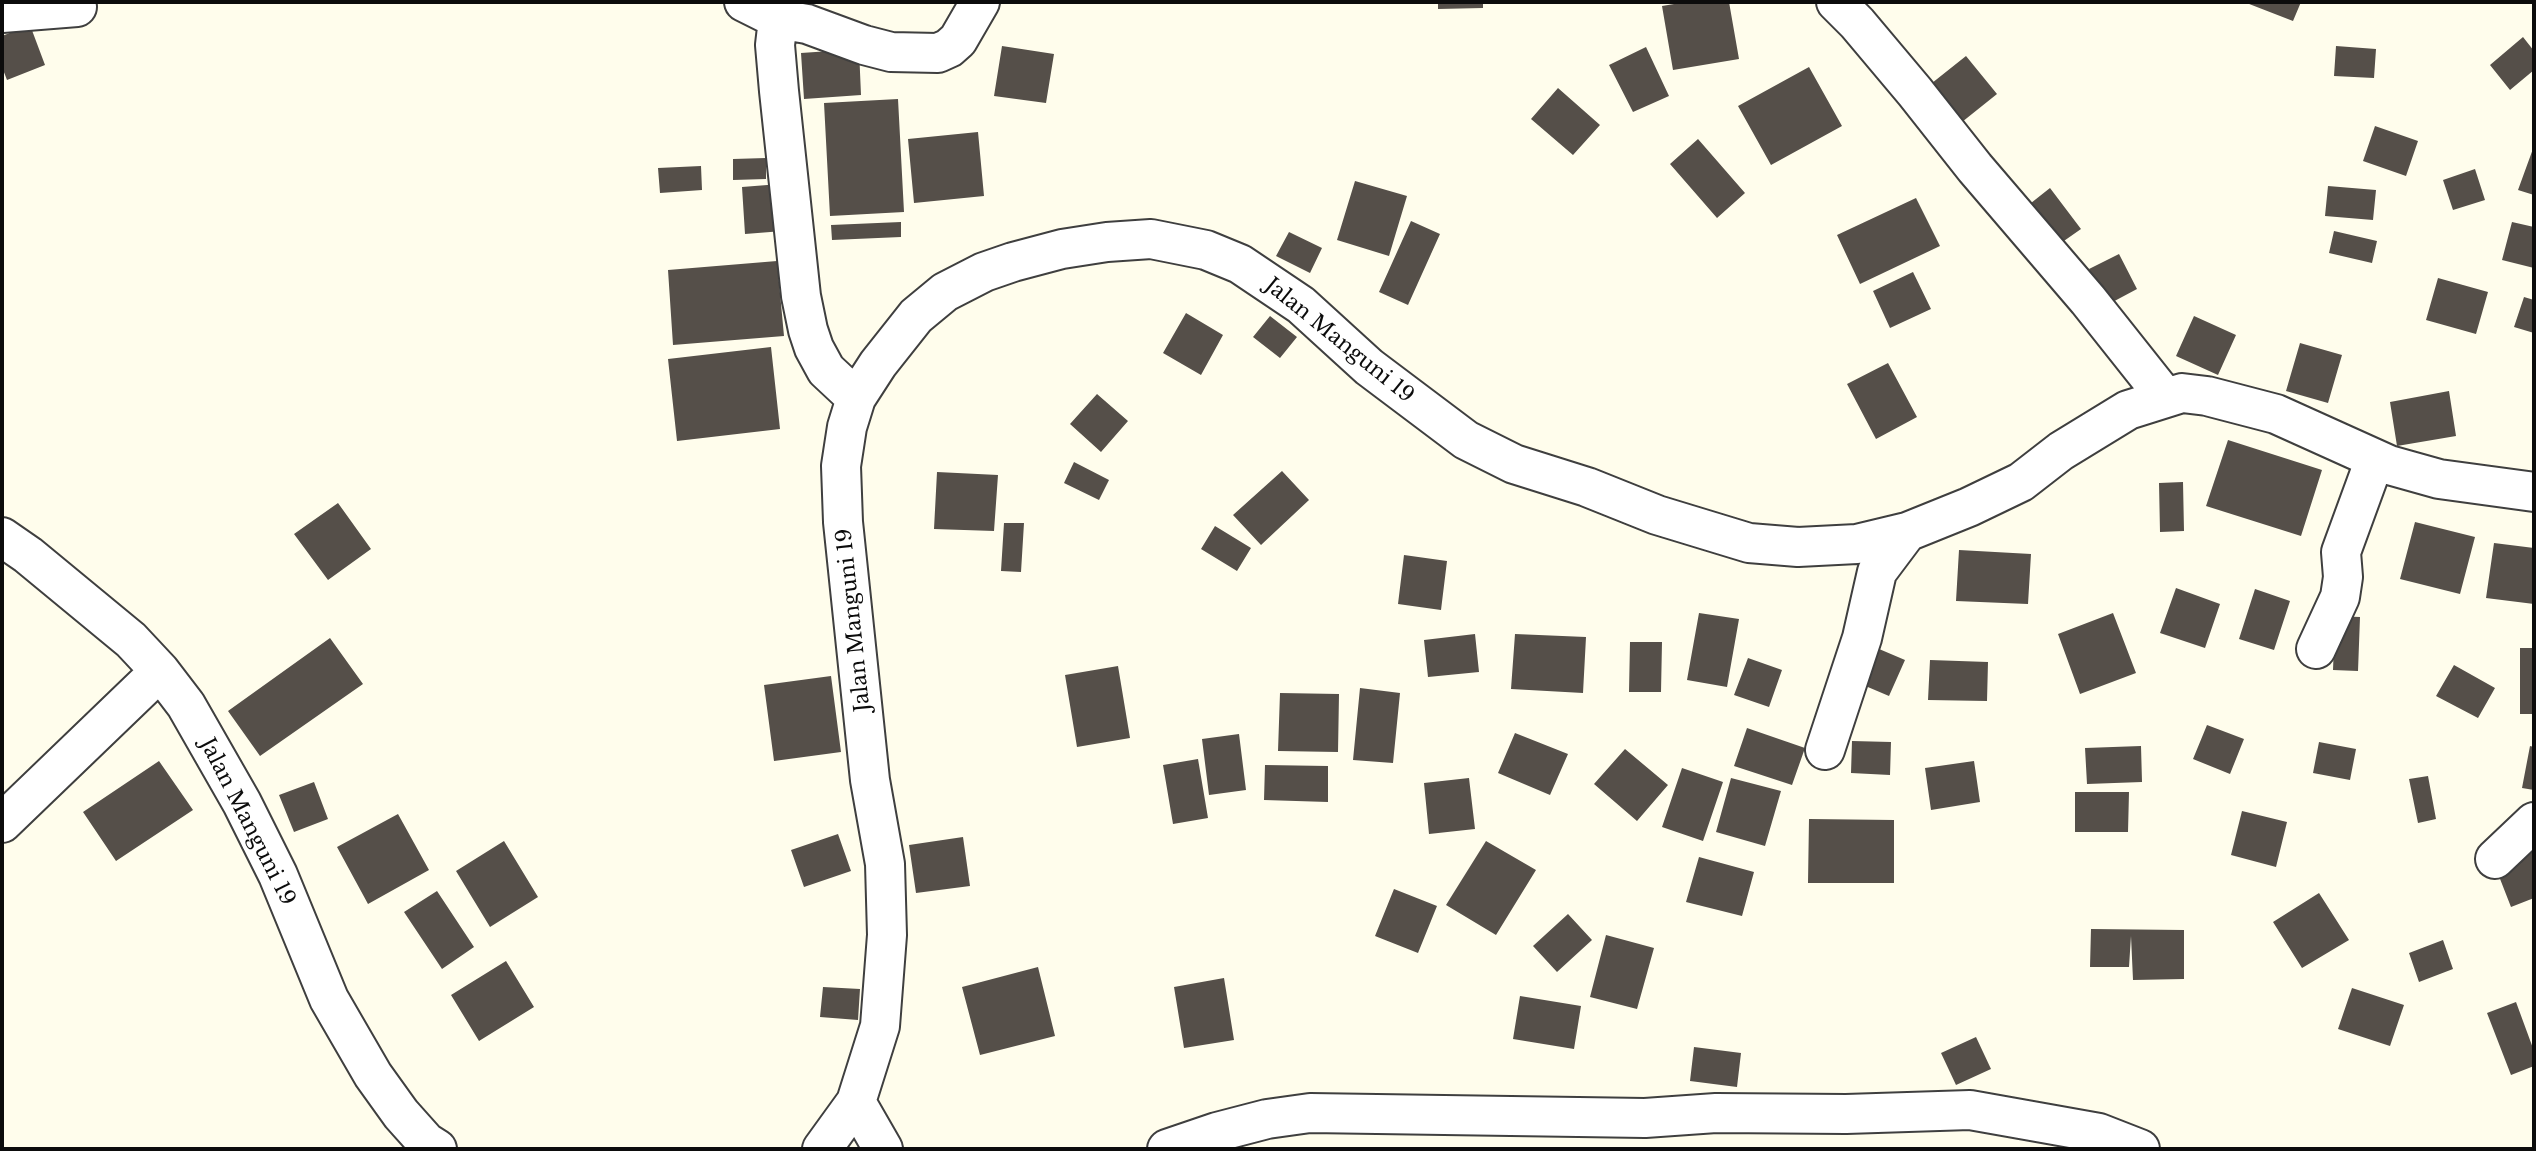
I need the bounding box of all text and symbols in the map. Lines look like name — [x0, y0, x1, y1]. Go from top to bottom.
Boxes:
street label: Jalan Manguni 19 — [1259, 273, 1419, 409]
street label: Jalan Manguni 19 — [832, 527, 876, 713]
street label: Jalan Manguni 19 — [194, 734, 300, 910]

